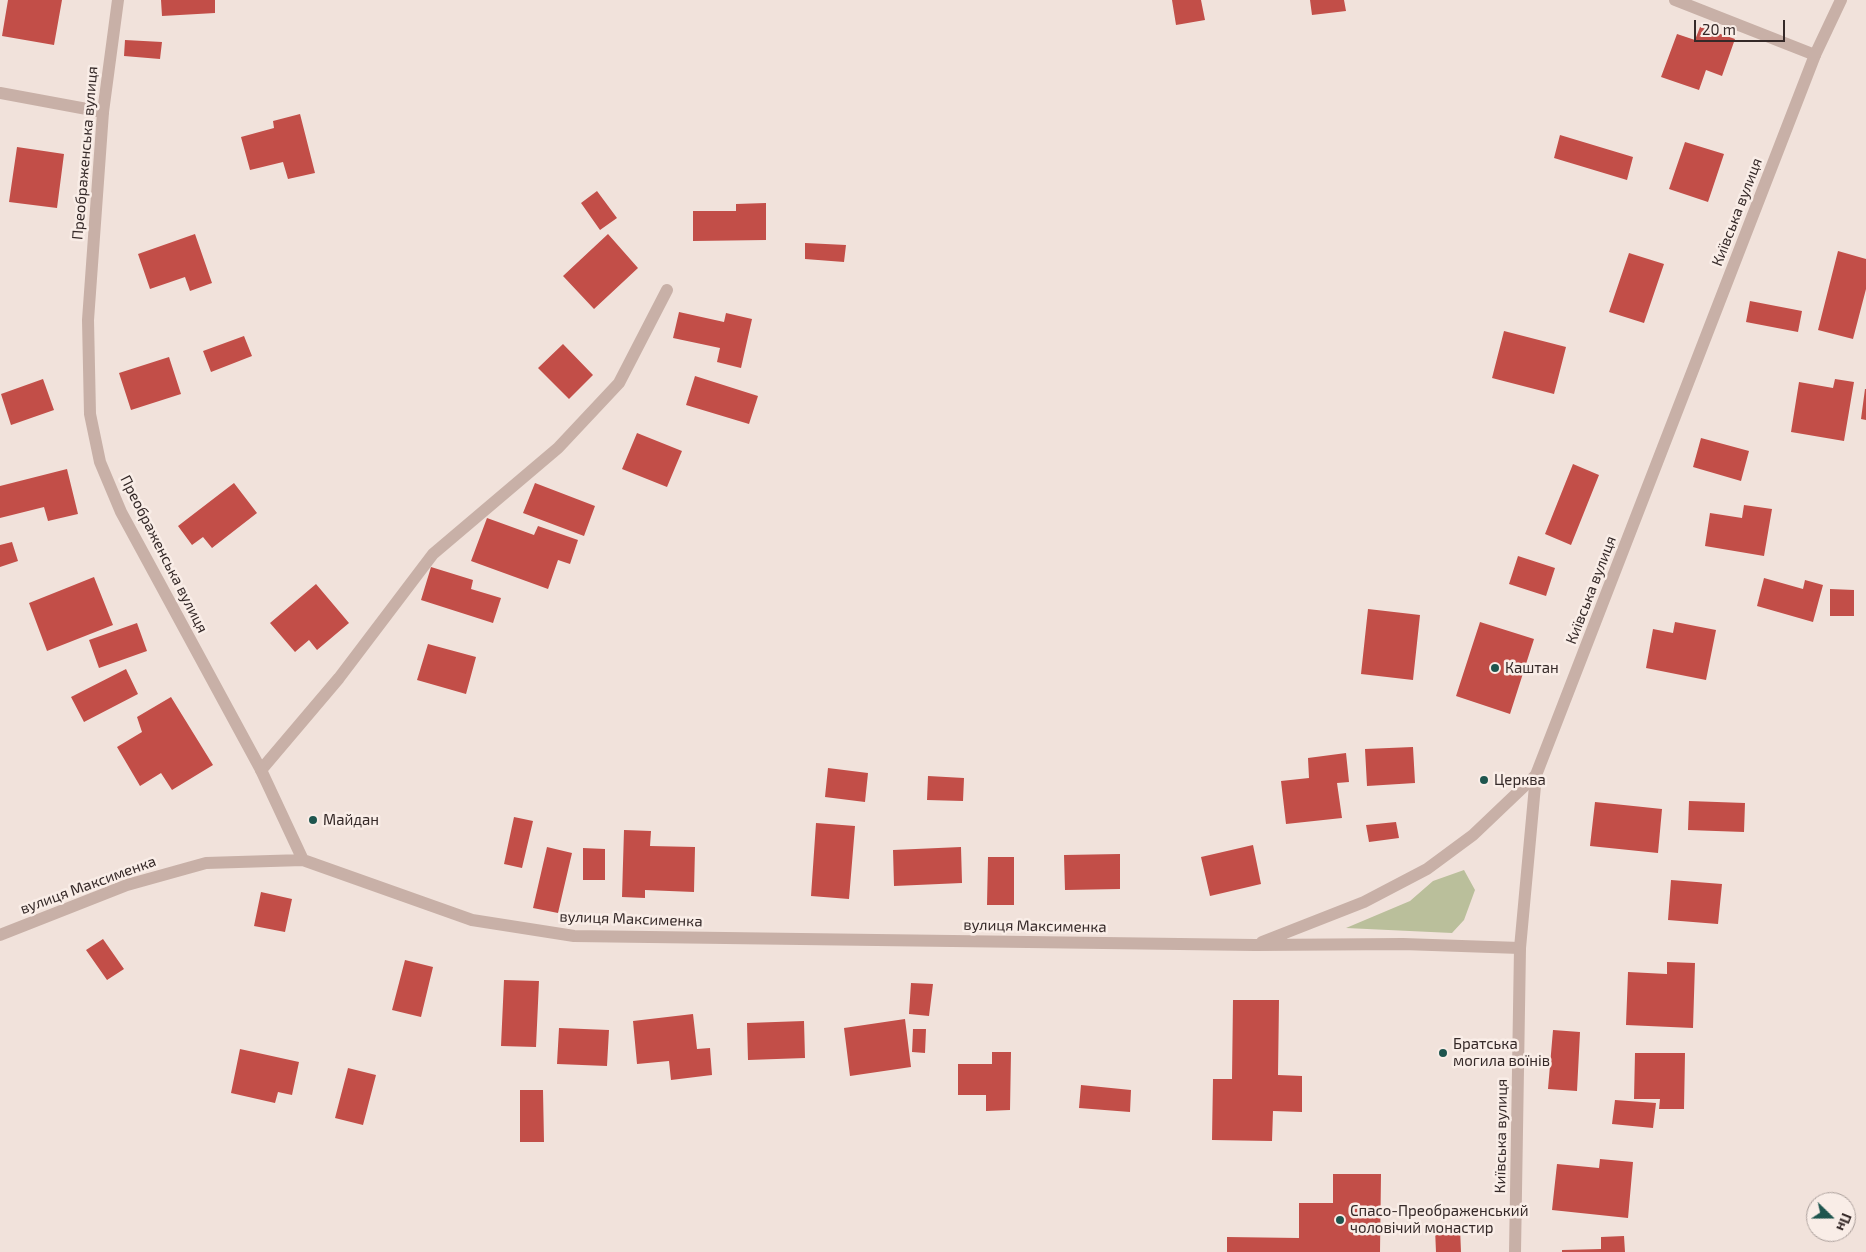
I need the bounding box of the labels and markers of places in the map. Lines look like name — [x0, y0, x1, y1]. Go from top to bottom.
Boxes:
place label: Каштан — [1505, 659, 1559, 677]
marker: Каштан — [1489, 662, 1501, 674]
place label: Церква — [1494, 771, 1546, 789]
marker: Церква — [1478, 774, 1490, 786]
place label: Майдан — [323, 811, 379, 829]
marker: Майдан — [307, 814, 319, 826]
place label: Братська могила воїнів — [1453, 1035, 1550, 1070]
marker: Братська могила воїнів — [1437, 1047, 1449, 1059]
place label: Спасо-Преображенський чоловічий монастир — [1350, 1202, 1528, 1237]
marker: Спасо-Преображенський чоловічий монастир — [1334, 1214, 1346, 1226]

